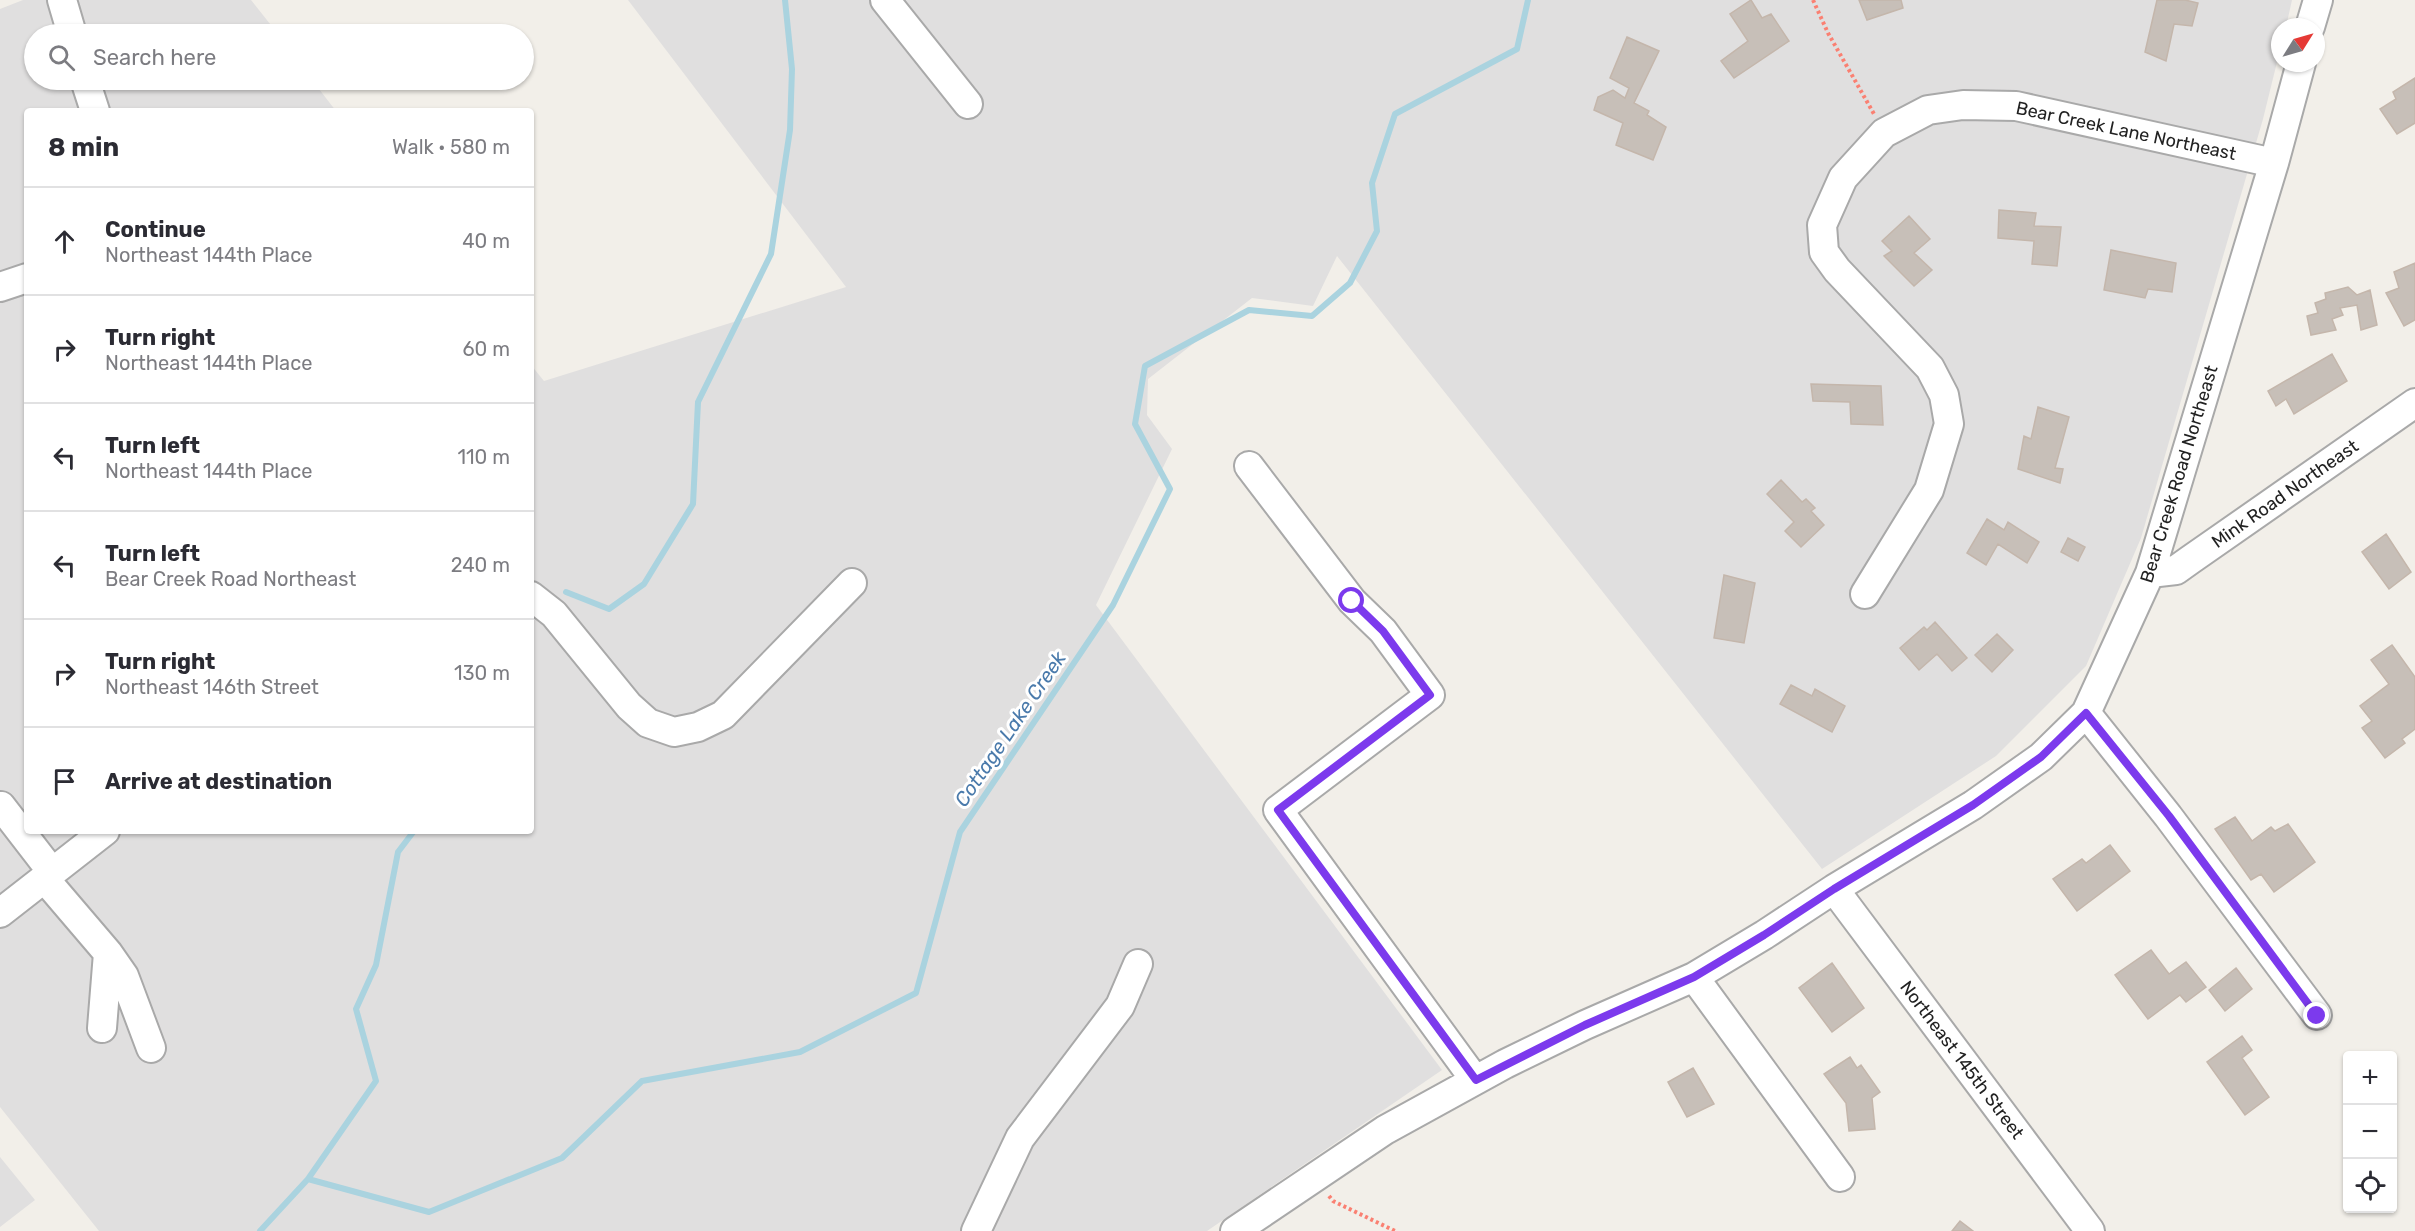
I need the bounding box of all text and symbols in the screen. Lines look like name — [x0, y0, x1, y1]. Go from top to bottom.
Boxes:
north arrow — [2271, 18, 2325, 72]
search box — [24, 24, 534, 90]
icon: search — [45, 41, 78, 74]
text: Search here — [93, 44, 216, 71]
street label: Bear Creek Lane Northeast — [2014, 97, 2238, 165]
text: 8 min — [48, 132, 119, 163]
text: Walk · 580 m — [392, 135, 510, 159]
text: Continue — [105, 216, 206, 243]
icon: ahead — [48, 225, 81, 258]
text: 40 m — [462, 229, 510, 253]
text: Northeast 144th Place — [105, 243, 312, 267]
text: Turn right — [105, 324, 215, 351]
icon: right — [48, 333, 81, 366]
text: 60 m — [463, 337, 510, 361]
text: Northeast 144th Place — [105, 351, 312, 375]
street label: Bear Creek Road Northeast — [2135, 363, 2223, 585]
text: Turn left — [105, 432, 200, 459]
street label: Mink Road Northeast — [2207, 435, 2363, 553]
icon: left — [48, 441, 81, 474]
text: 110 m — [458, 445, 510, 469]
text: Northeast 144th Place — [105, 459, 312, 483]
text: Turn left — [105, 540, 200, 567]
icon: left — [48, 549, 81, 582]
text: 240 m — [451, 553, 510, 577]
text: Bear Creek Road Northeast — [105, 567, 356, 591]
route start — [1338, 587, 1364, 613]
water label: Cottage Lake Creek — [949, 646, 1071, 811]
text: Turn right — [105, 648, 215, 675]
icon: right — [48, 657, 81, 690]
text: 130 m — [454, 661, 510, 685]
text: Northeast 146th Street — [105, 675, 319, 699]
icon: arrive — [48, 765, 81, 798]
text: Arrive at destination — [105, 768, 332, 795]
street label: Northeast 145th Street — [1895, 977, 2029, 1143]
route end — [2303, 1002, 2329, 1028]
map controls — [2343, 1051, 2397, 1213]
button: + — [2343, 1051, 2397, 1105]
button: − — [2343, 1105, 2397, 1159]
button: locate — [2343, 1159, 2397, 1213]

